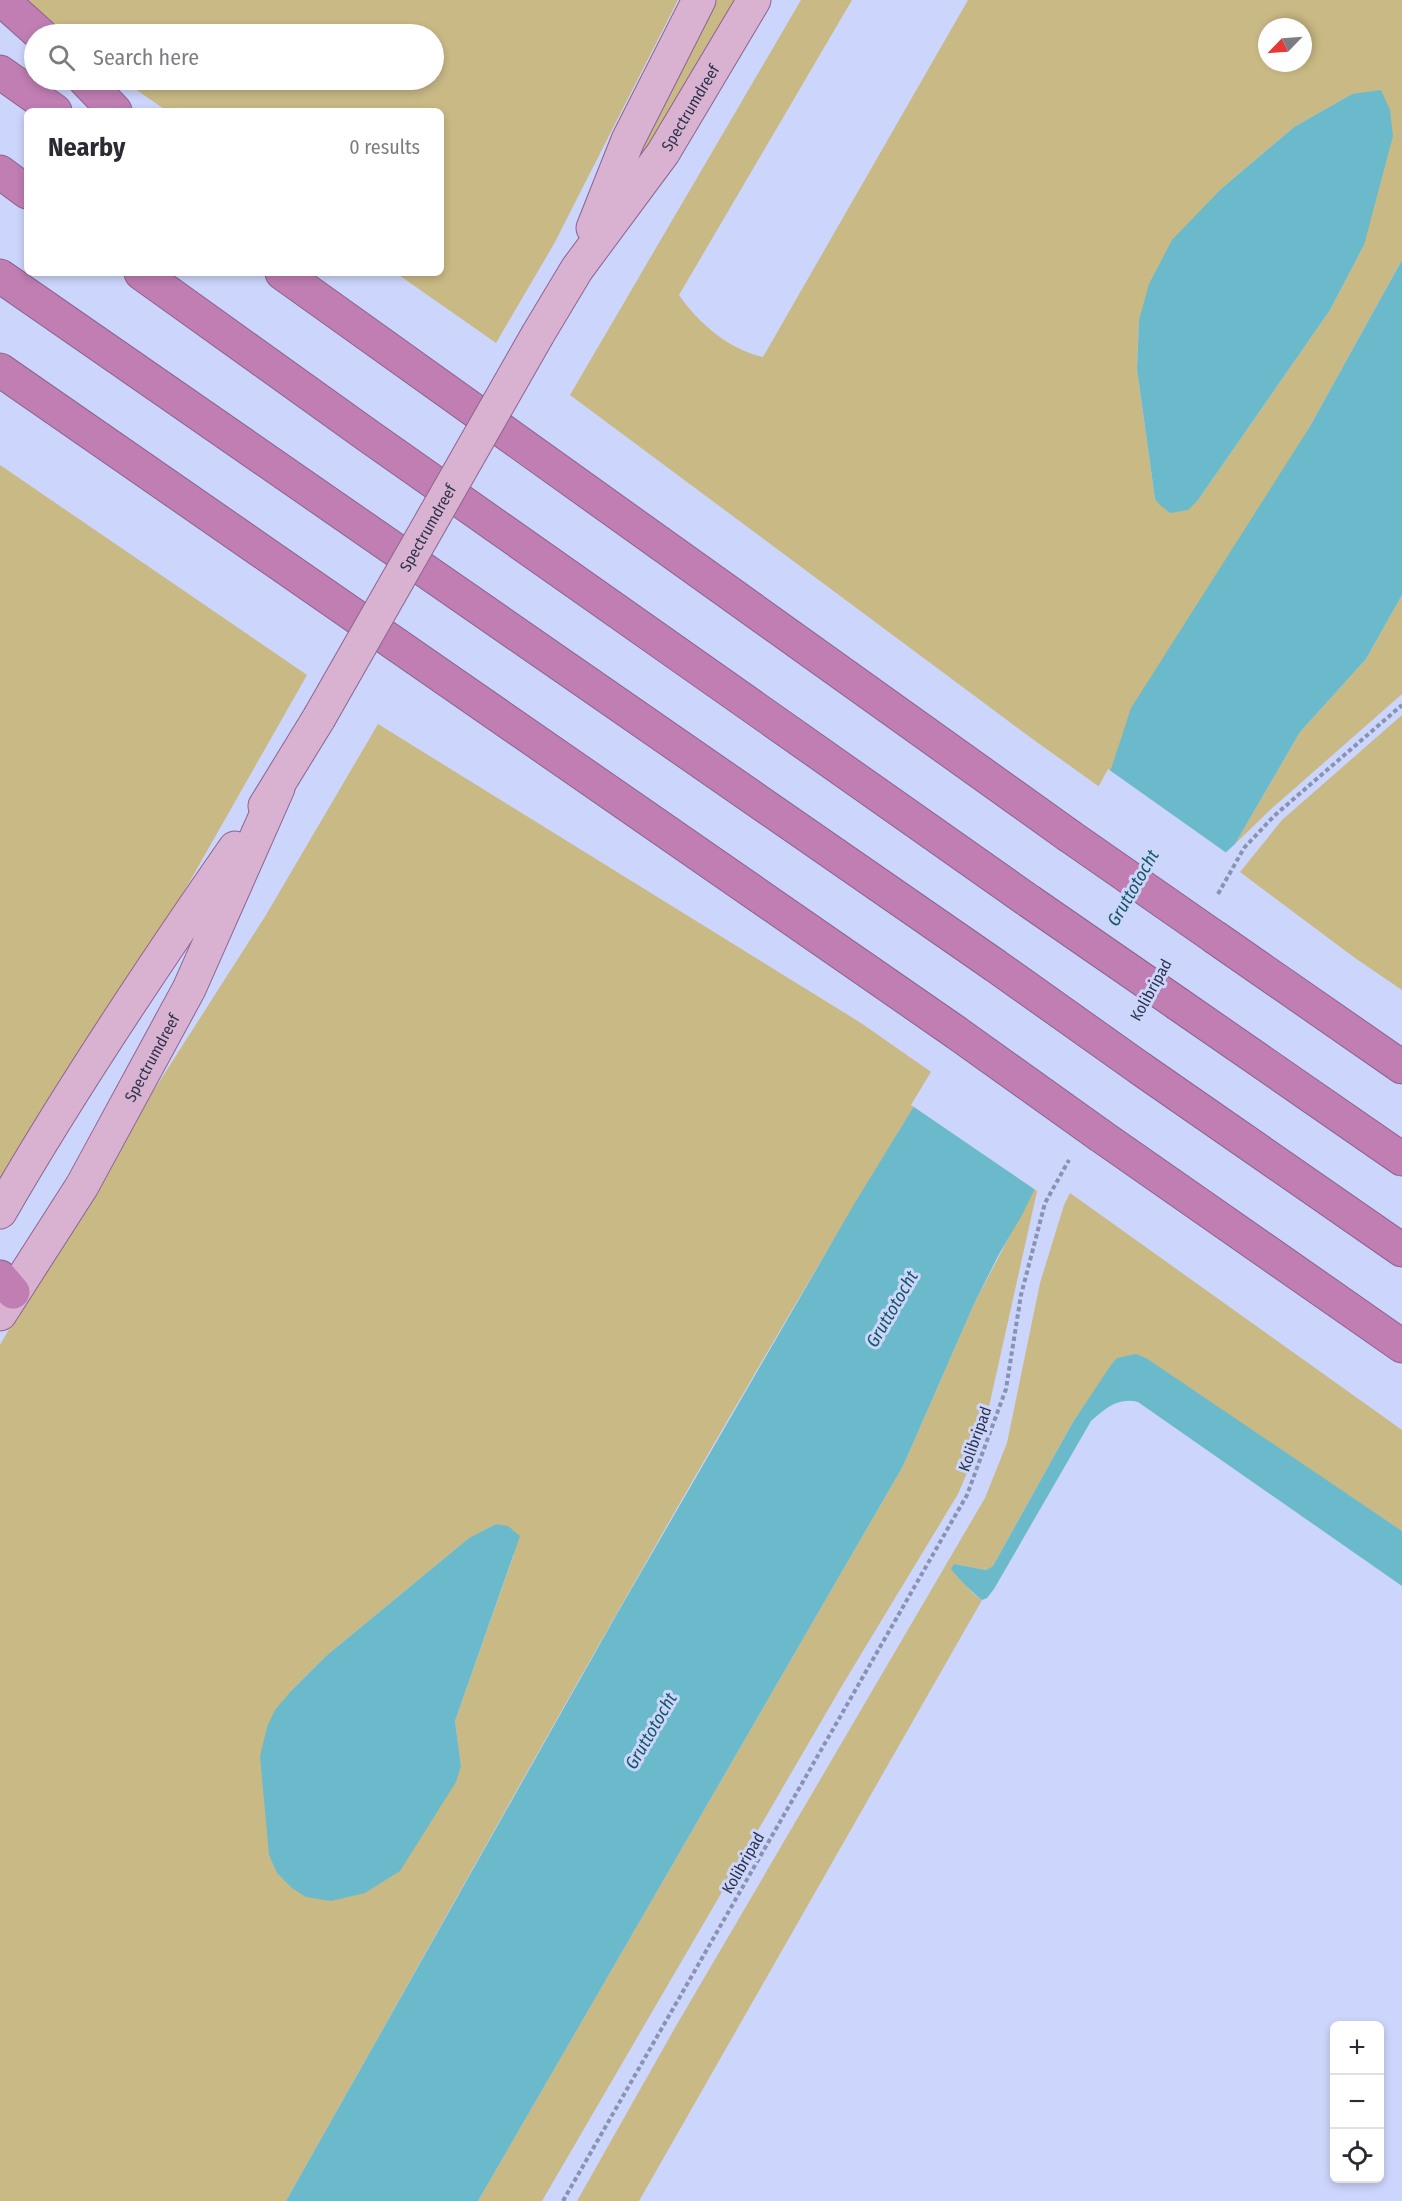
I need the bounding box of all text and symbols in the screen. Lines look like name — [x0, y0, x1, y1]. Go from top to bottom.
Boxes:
north arrow — [1258, 18, 1312, 72]
search box — [24, 24, 444, 90]
icon: search — [45, 41, 78, 74]
text: Search here — [93, 44, 199, 71]
street label: Spectrumdreef — [657, 60, 724, 154]
text: Nearby — [48, 132, 125, 163]
text: 0 results — [349, 135, 420, 159]
street label: Spectrumdreef — [395, 480, 460, 575]
water label: Gruttotocht — [1102, 846, 1164, 930]
street label: Kolibripad — [1126, 956, 1176, 1024]
street label: Spectrumdreef — [120, 1010, 184, 1105]
water label: Gruttotocht — [861, 1267, 923, 1351]
street label: Kolibripad — [954, 1404, 996, 1474]
water label: Gruttotocht — [620, 1689, 682, 1773]
street label: Kolibripad — [718, 1829, 768, 1897]
map controls — [1330, 2021, 1384, 2183]
button: + — [1330, 2021, 1384, 2075]
button: − — [1330, 2075, 1384, 2129]
button: locate — [1330, 2129, 1384, 2183]

